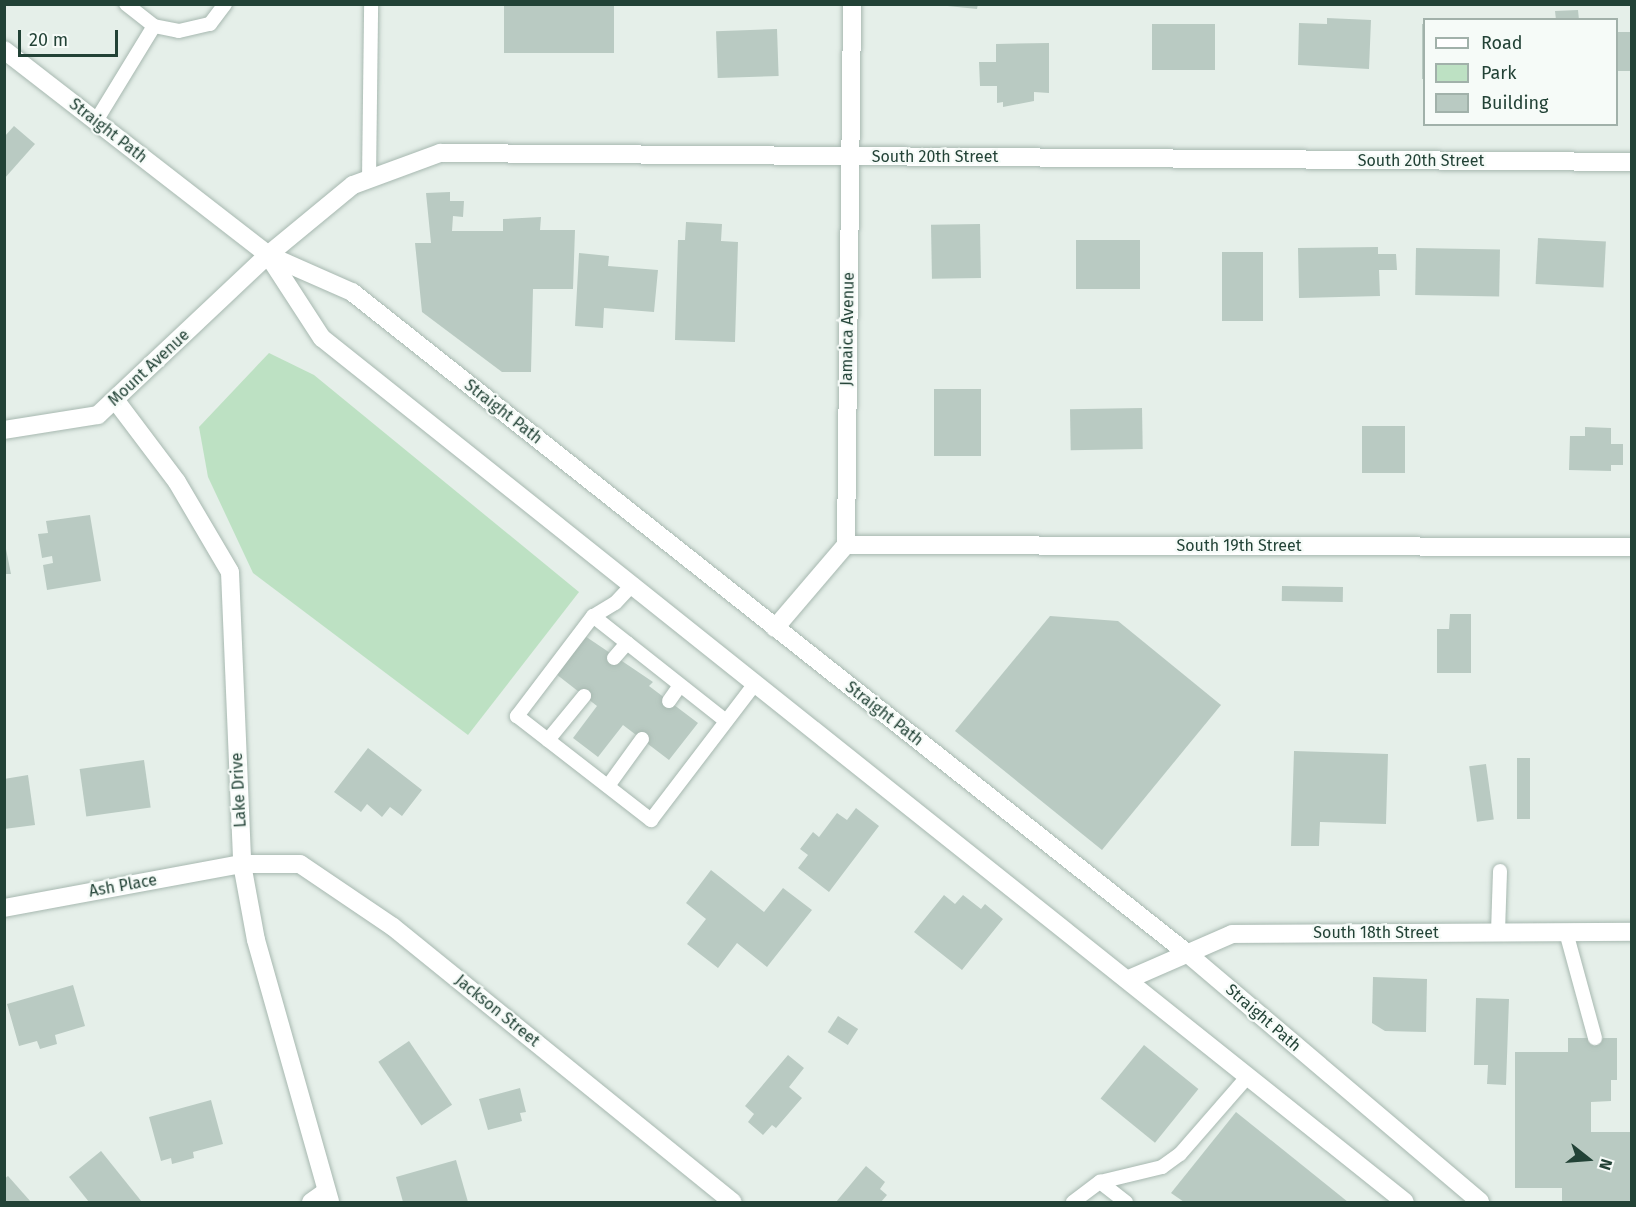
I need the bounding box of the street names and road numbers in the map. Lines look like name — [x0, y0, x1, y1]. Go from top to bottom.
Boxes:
street label: Straight Path — [65, 95, 151, 167]
street label: South 20th Street — [872, 147, 998, 167]
street label: South 20th Street — [1358, 151, 1484, 171]
street label: Jamaica Avenue — [837, 272, 859, 386]
street label: Mount Avenue — [105, 326, 193, 410]
street label: Straight Path — [460, 376, 546, 448]
street label: South 19th Street — [1177, 536, 1301, 556]
street label: Straight Path — [841, 678, 927, 750]
street label: Lake Drive — [227, 752, 251, 828]
street label: Ash Place — [87, 871, 159, 901]
street label: South 18th Street — [1313, 923, 1439, 943]
street label: Jackson Street — [451, 971, 543, 1051]
street label: Straight Path — [1221, 980, 1305, 1056]

